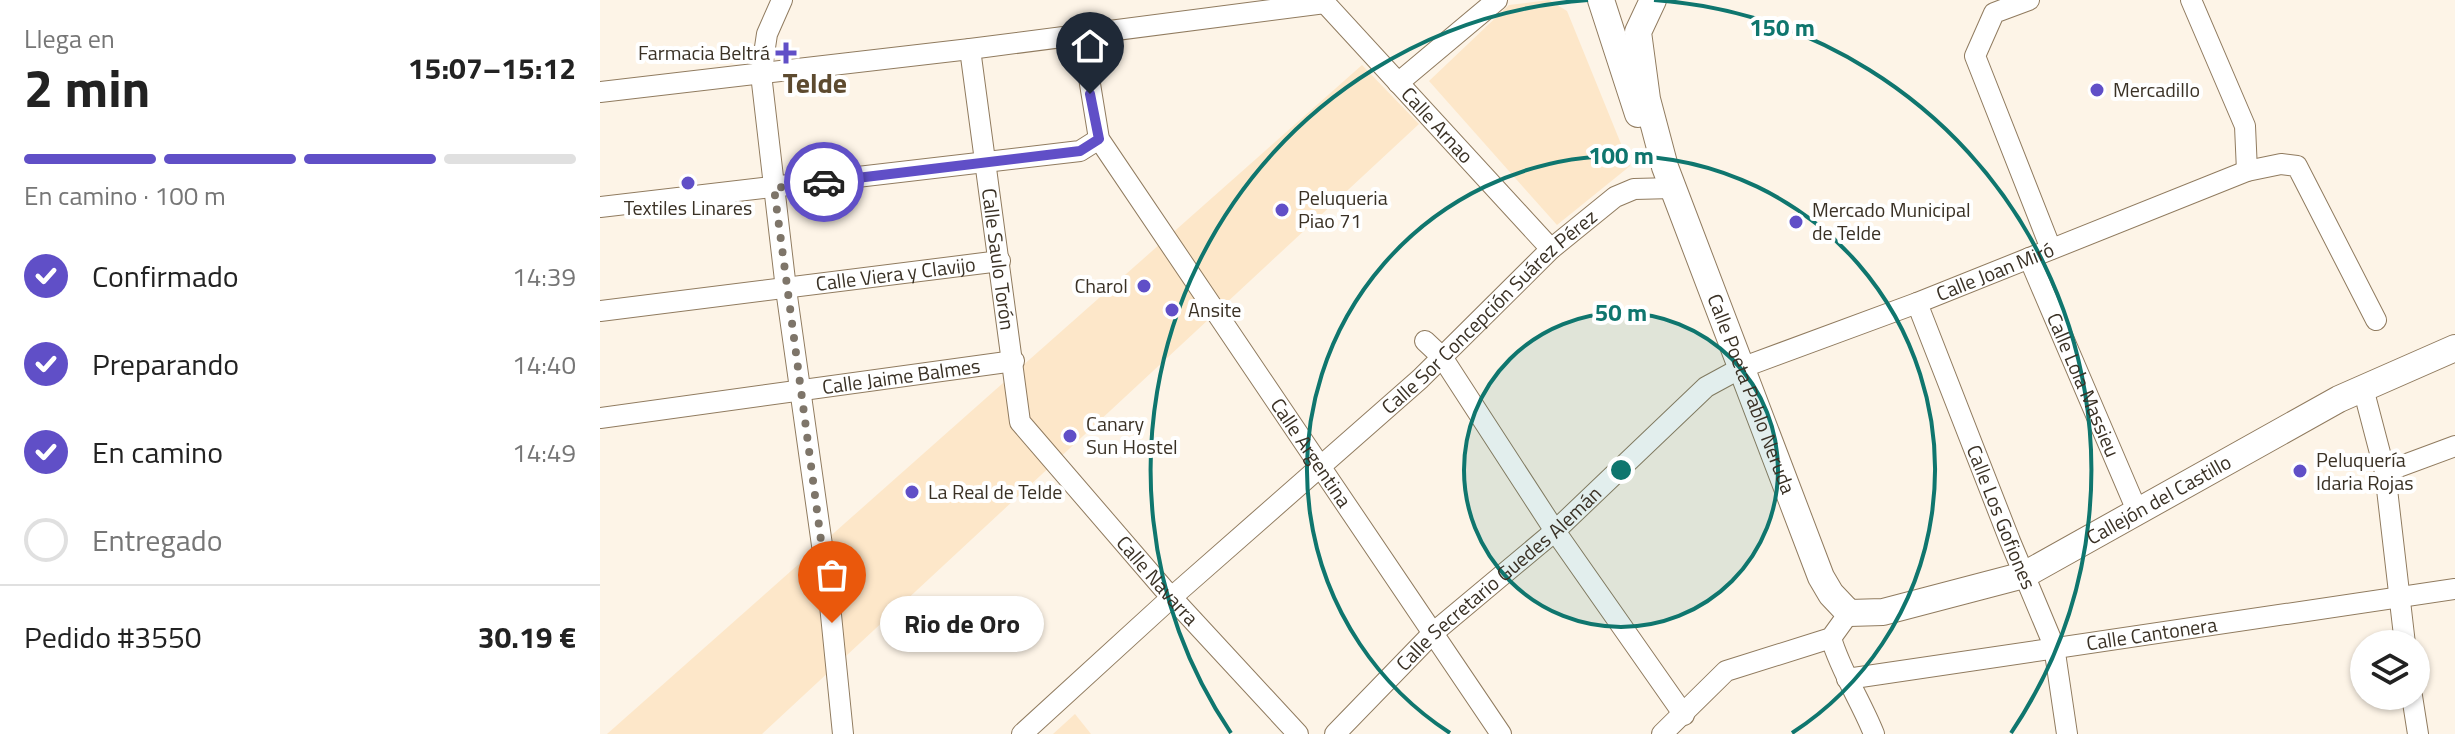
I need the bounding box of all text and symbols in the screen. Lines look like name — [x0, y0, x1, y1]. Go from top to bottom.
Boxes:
text: 150 m — [1749, 9, 1815, 45]
pin — [1056, 12, 1124, 94]
text: Llega en — [24, 19, 115, 58]
icon: home — [1068, 24, 1112, 68]
place label: Farmacia Beltrá — [638, 37, 770, 68]
marker: Farmacia Beltrá — [777, 44, 795, 62]
text: 15:07–15:12 — [408, 45, 576, 91]
text: 2 min — [24, 48, 150, 127]
district label: Telde — [783, 61, 847, 104]
place label: Mercadillo — [2113, 74, 2200, 105]
street label: Calle Arnao — [1394, 79, 1481, 170]
marker: Mercadillo — [2088, 81, 2106, 99]
text: 100 m — [1588, 137, 1654, 173]
courier — [784, 142, 864, 222]
icon: car — [802, 160, 846, 204]
marker: Textiles Linares — [679, 174, 697, 192]
text: En camino · 100 m — [24, 176, 226, 215]
place label: Peluqueria Piao 71 — [1298, 182, 1388, 236]
street label: Calle Saulo Torón — [974, 186, 1024, 332]
place label: Textiles Linares — [624, 192, 752, 223]
place label: Mercado Municipal de Telde — [1812, 194, 1971, 248]
marker: Peluqueria Piao 71 — [1273, 201, 1291, 219]
street label: Calle Sor Concepción Suárez Pérez — [1374, 201, 1604, 421]
marker: Mercado Municipal de Telde — [1787, 213, 1805, 231]
street label: Calle Joan Miró — [1931, 234, 2059, 309]
street label: Calle Viera y Clavijo — [814, 248, 977, 299]
text: Confirmado — [92, 253, 239, 299]
icon: check — [24, 254, 68, 298]
text: 14:39 — [512, 257, 576, 296]
place label: Charol — [1074, 270, 1128, 301]
marker: Charol — [1135, 277, 1153, 295]
street label: Calle Poeta Pablo Neruda — [1700, 289, 1804, 498]
place label: Ansite — [1188, 294, 1241, 325]
text: 50 m — [1595, 294, 1647, 330]
marker: Ansite — [1163, 301, 1181, 319]
street label: Calle Lola Massieu — [2039, 308, 2128, 462]
text: Preparando — [92, 341, 239, 387]
icon: check — [24, 342, 68, 386]
text: 14:40 — [512, 345, 576, 384]
street label: Calle Jaime Balmes — [820, 350, 982, 402]
street label: Calle Argentina — [1263, 391, 1360, 514]
place label: Canary Sun Hostel — [1086, 408, 1178, 462]
marker: Canary Sun Hostel — [1061, 427, 1079, 445]
text: En camino — [92, 429, 223, 475]
icon: check — [24, 430, 68, 474]
text: 14:49 — [512, 433, 576, 472]
street label: Calle Los Gofiones — [1959, 440, 2044, 594]
place label: Peluquería Idaria Rojas — [2316, 444, 2414, 498]
street label: Callejón del Castillo — [2080, 446, 2237, 552]
centre of rings — [1607, 456, 1635, 484]
marker: Peluquería Idaria Rojas — [2291, 462, 2309, 480]
place label: La Real de Telde — [928, 476, 1062, 507]
street label: Calle Secretario Guedes Alemán — [1388, 478, 1608, 678]
marker: La Real de Telde — [903, 483, 921, 501]
text: Entregado — [92, 517, 223, 563]
street label: Calle Navarra — [1109, 528, 1206, 632]
pin — [798, 541, 866, 623]
icon: bag — [810, 553, 854, 597]
callout: Rio de Oro — [880, 595, 1044, 651]
text: Rio de Oro — [904, 604, 1020, 643]
street label: Calle Cantonera — [2084, 608, 2219, 658]
text: Pedido #3550 — [24, 614, 202, 660]
text: 30.19 € — [478, 614, 576, 660]
map controls — [2350, 630, 2430, 710]
button: layers — [2350, 630, 2430, 710]

